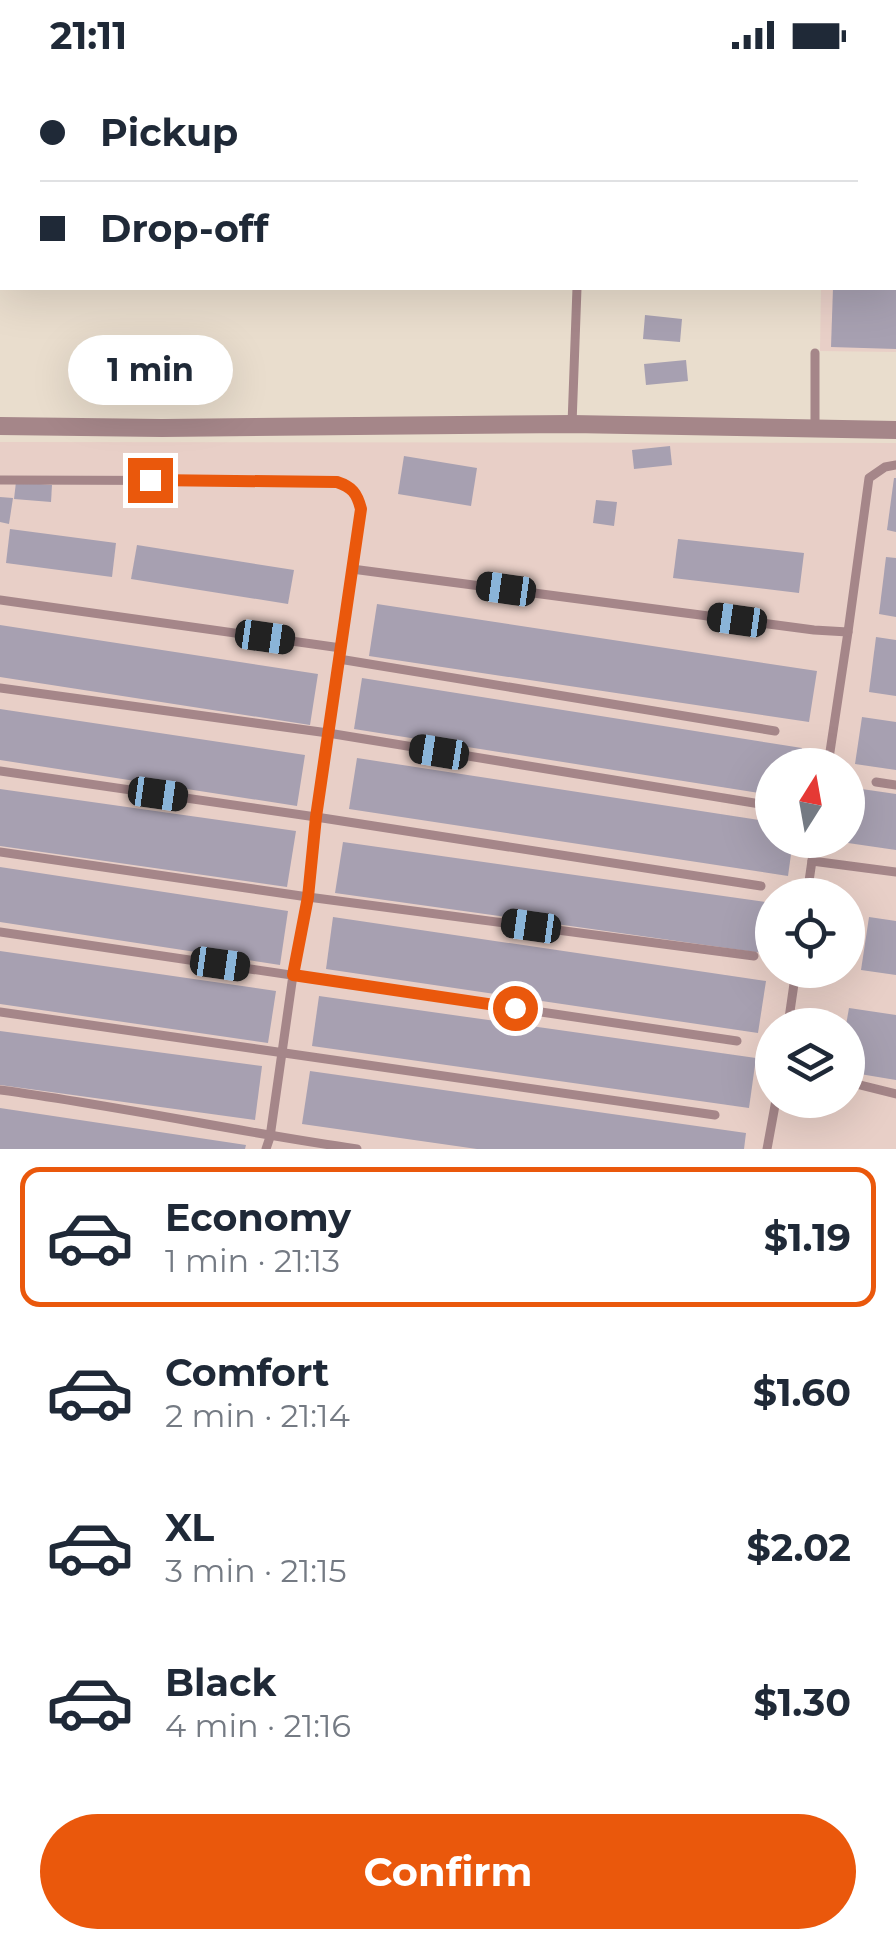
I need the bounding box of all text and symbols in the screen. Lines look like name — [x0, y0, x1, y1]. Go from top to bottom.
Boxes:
text: 21:11 — [50, 12, 127, 59]
text: Pickup — [100, 109, 238, 156]
text: Drop-off — [100, 205, 269, 252]
callout: 1 min — [68, 335, 232, 405]
text: 1 min — [107, 350, 194, 389]
route end — [128, 458, 173, 503]
car — [474, 570, 538, 608]
car — [705, 601, 769, 639]
car — [233, 618, 297, 656]
car — [407, 732, 471, 772]
north arrow — [755, 748, 865, 858]
map controls — [755, 748, 865, 1118]
car — [126, 775, 190, 813]
button: locate — [755, 878, 865, 988]
car — [499, 907, 563, 945]
car — [188, 945, 252, 983]
route start — [493, 986, 538, 1031]
button: layers — [755, 1008, 865, 1118]
icon: car — [45, 1192, 135, 1282]
text: Economy — [165, 1194, 351, 1241]
text: $1.19 — [764, 1214, 851, 1261]
text: 1 min · 21:13 — [165, 1241, 340, 1280]
icon: car — [45, 1347, 135, 1437]
text: Comfort — [165, 1349, 329, 1396]
text: $1.60 — [753, 1369, 851, 1416]
text: 2 min · 21:14 — [165, 1396, 350, 1435]
icon: car — [45, 1502, 135, 1592]
text: XL — [165, 1504, 214, 1551]
text: $2.02 — [746, 1524, 851, 1571]
text: 3 min · 21:15 — [165, 1551, 347, 1590]
icon: car — [45, 1657, 135, 1747]
text: Black — [165, 1659, 276, 1706]
text: $1.30 — [754, 1679, 851, 1726]
text: 4 min · 21:16 — [165, 1706, 351, 1745]
button: Confirm — [40, 1814, 856, 1929]

